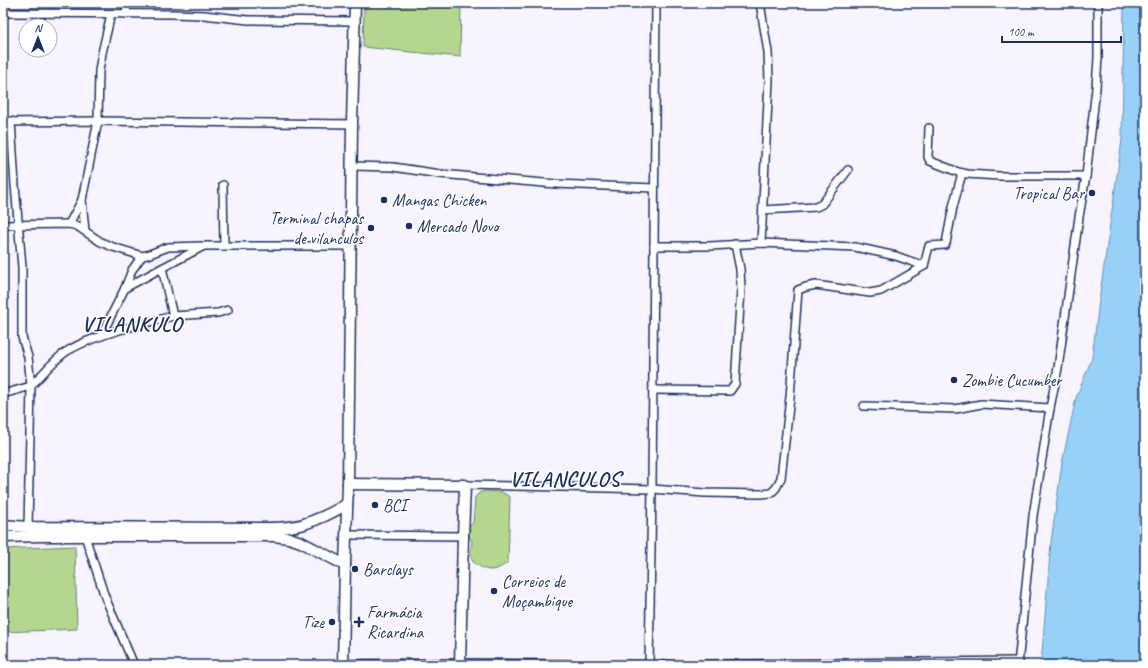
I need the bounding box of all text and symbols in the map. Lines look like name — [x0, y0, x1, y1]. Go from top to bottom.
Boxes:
north arrow — [18, 18, 58, 58]
scale bar — [1002, 18, 1121, 44]
text: N — [35, 21, 44, 35]
text: 100 m — [1008, 24, 1035, 40]
place label: Tropical Bar — [1013, 183, 1086, 204]
marker: Tropical Bar — [1087, 188, 1097, 198]
place label: Mangas Chicken — [392, 190, 488, 211]
marker: Mangas Chicken — [379, 195, 389, 205]
place label: Terminal chapas de vilanculos — [270, 208, 365, 249]
place label: Mercado Novo — [417, 216, 500, 237]
marker: Mercado Novo — [404, 221, 414, 231]
marker: Terminal chapas de vilanculos — [366, 223, 376, 233]
district label: VILANKULO — [82, 311, 185, 337]
place label: Zombie Cucumber — [962, 370, 1063, 391]
marker: Zombie Cucumber — [949, 375, 959, 385]
district label: VILANCULOS — [509, 466, 624, 492]
place label: BCI — [383, 495, 411, 516]
marker: BCI — [370, 500, 380, 510]
place label: Barclays — [363, 559, 414, 580]
marker: Barclays — [350, 564, 360, 574]
place label: Correios de Moçambique — [502, 571, 573, 612]
marker: Correios de Moçambique — [489, 586, 499, 596]
place label: Farmácia Ricardina — [367, 602, 425, 643]
place label: Tize — [302, 612, 325, 633]
marker: Tize — [327, 617, 337, 627]
marker: Farmácia Ricardina — [354, 617, 364, 627]

